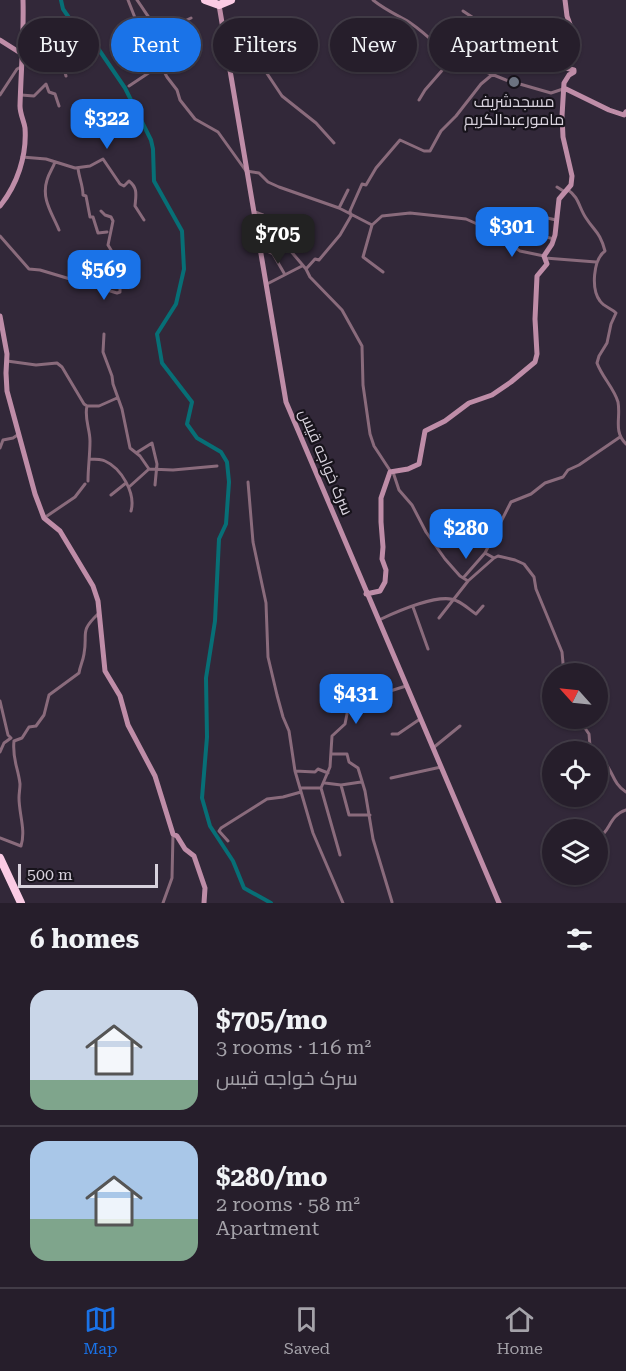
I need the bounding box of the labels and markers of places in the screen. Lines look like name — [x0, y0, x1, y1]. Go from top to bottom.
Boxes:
marker: مسجدشریف مامورعبدالکریم — [507, 75, 521, 89]
place label: مسجدشریف مامورعبدالکریم — [464, 92, 564, 131]
pin: $322 — [71, 99, 143, 150]
pin: $301 — [476, 207, 548, 258]
pin: $705 — [242, 214, 314, 265]
pin: $569 — [68, 250, 140, 301]
pin: $280 — [430, 509, 502, 560]
pin: $431 — [320, 674, 392, 725]

